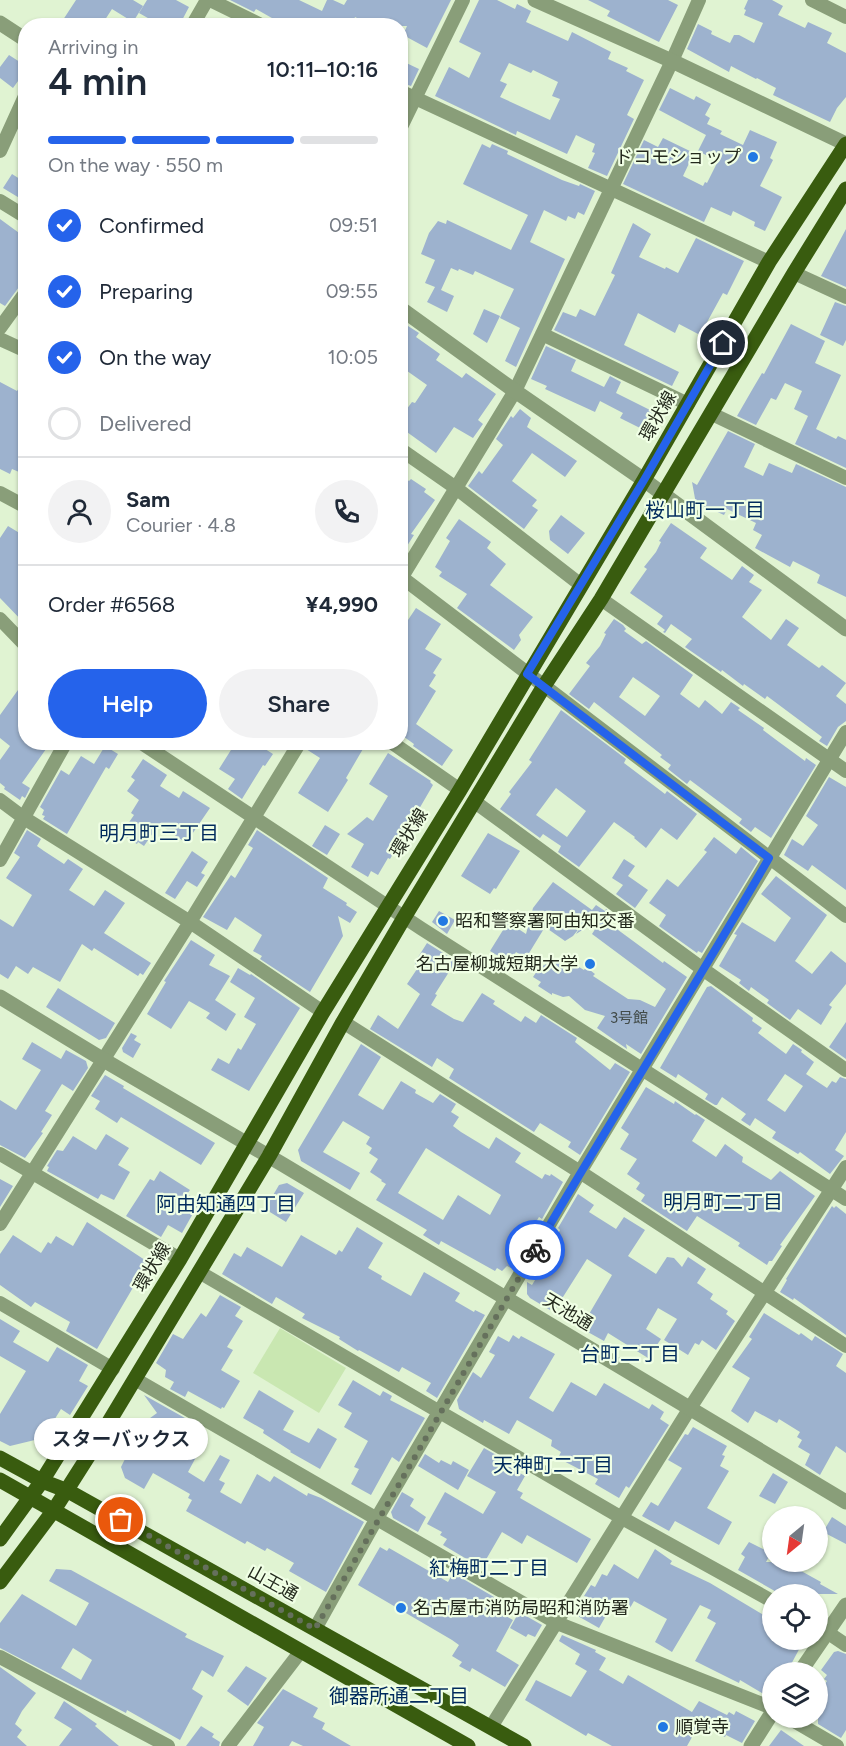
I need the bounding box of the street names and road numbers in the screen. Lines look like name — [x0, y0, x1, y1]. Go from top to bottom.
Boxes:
street label: 環状線 — [635, 387, 681, 445]
street label: 環状線 — [385, 804, 433, 862]
street label: 環状線 — [129, 1238, 175, 1296]
street label: 天池通 — [539, 1289, 597, 1335]
street label: 山王通 — [244, 1560, 302, 1606]

